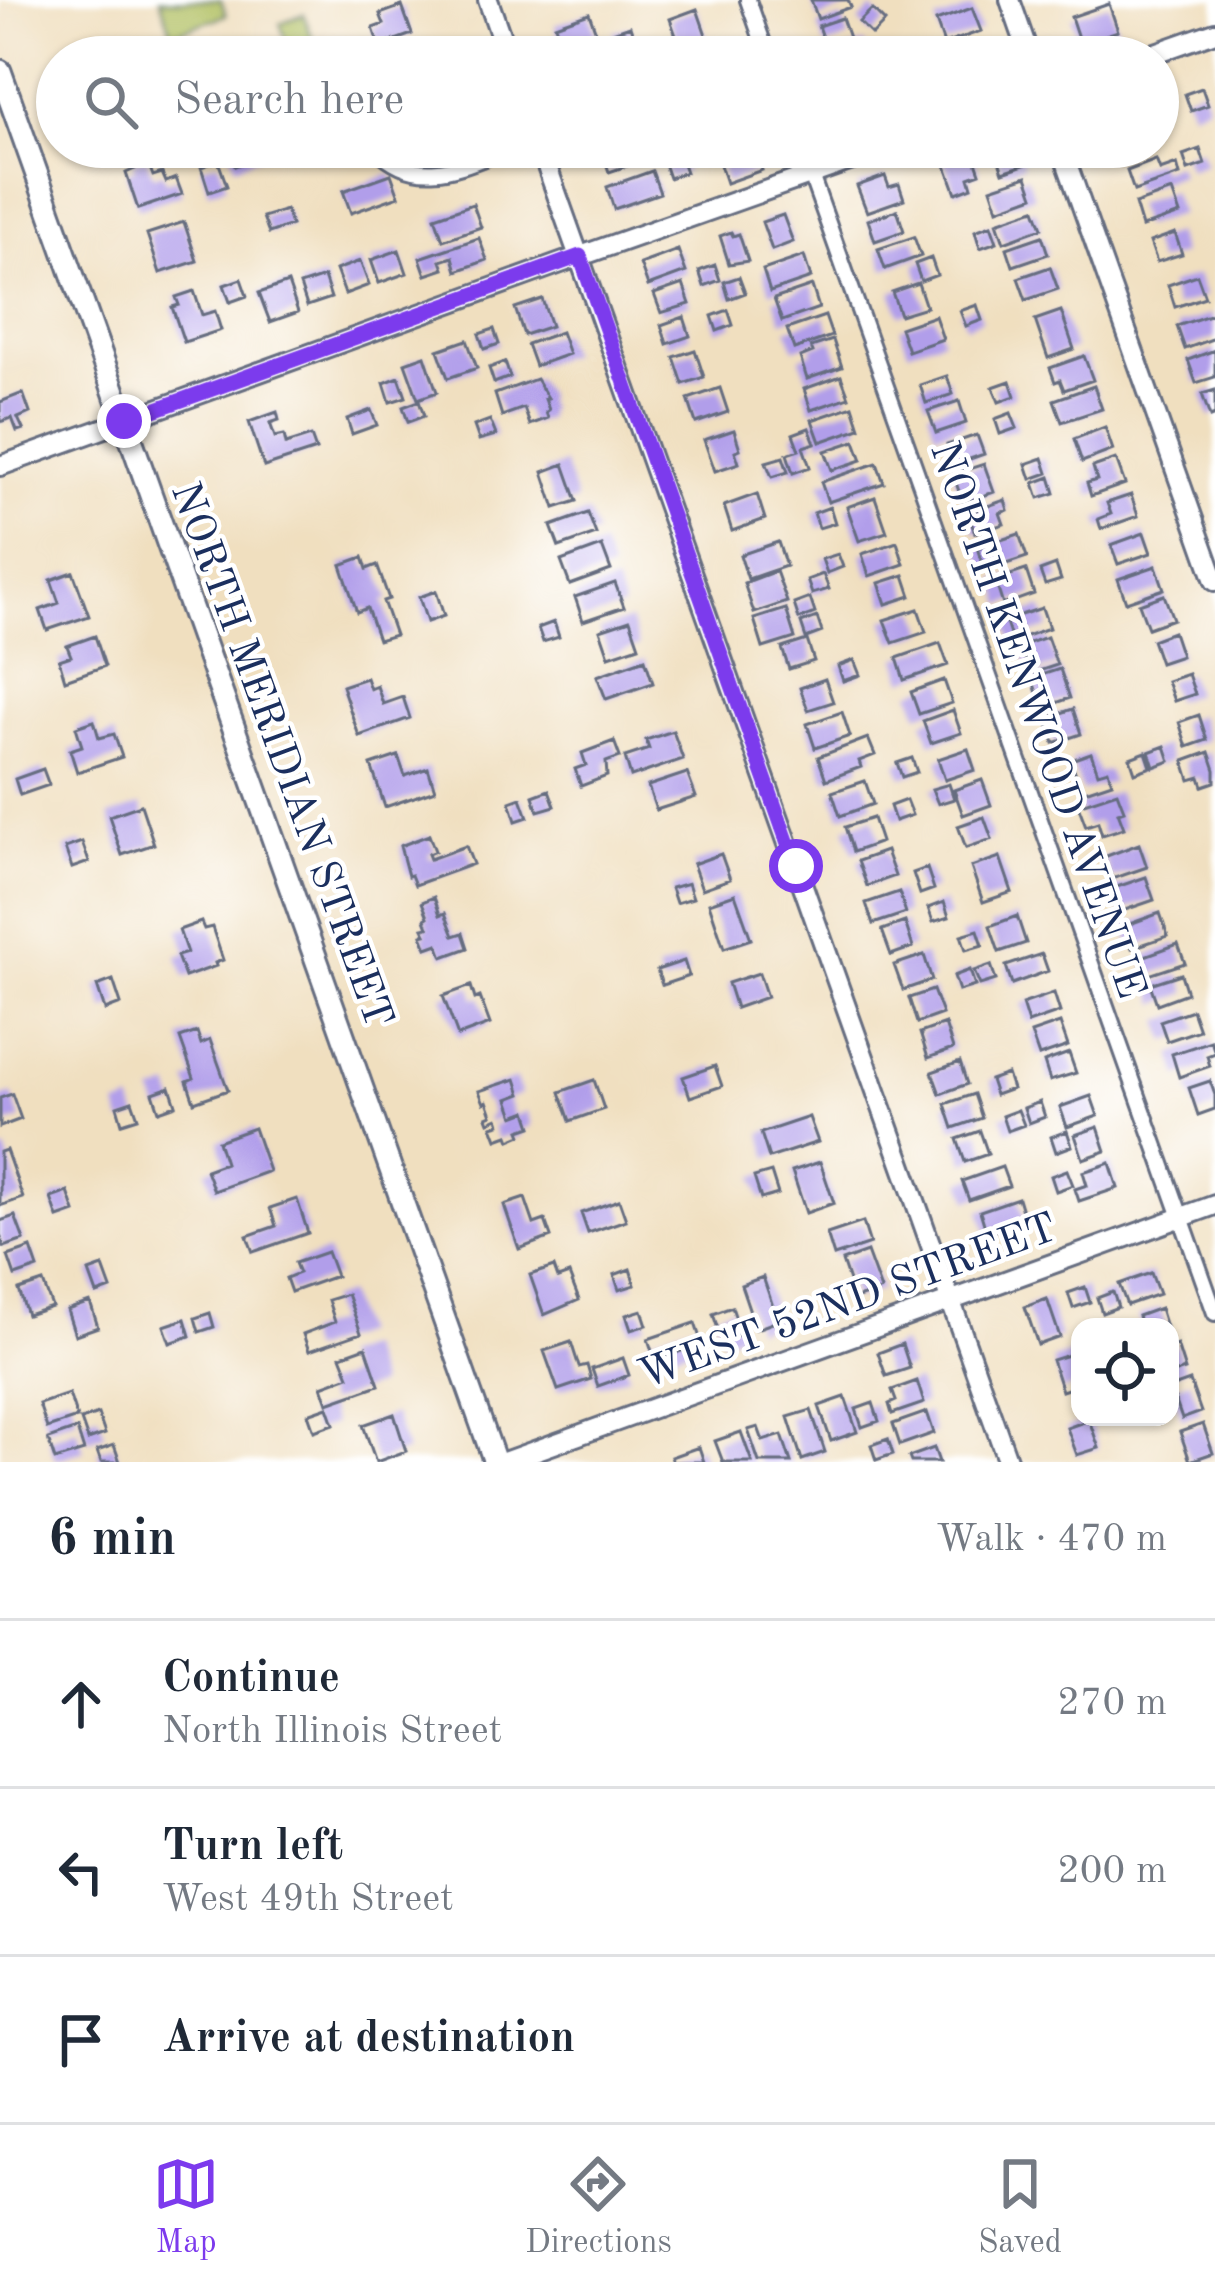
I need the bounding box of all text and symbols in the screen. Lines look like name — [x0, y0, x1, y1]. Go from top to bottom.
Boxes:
search box — [36, 36, 1179, 168]
icon: search — [78, 69, 144, 135]
text: Search here — [174, 79, 404, 124]
route end — [97, 394, 151, 448]
street label: NORTH KENWOOD AVENUE — [921, 436, 1151, 1004]
street label: NORTH MERIDIAN STREET — [162, 477, 399, 1034]
route start — [769, 839, 823, 893]
street label: WEST 52ND STREET — [634, 1208, 1063, 1398]
map controls — [1071, 1318, 1179, 1426]
button: locate — [1071, 1318, 1179, 1426]
text: 6 min — [48, 1515, 176, 1566]
text: Walk · 470 m — [936, 1520, 1167, 1559]
text: Continue — [162, 1657, 340, 1702]
icon: ahead — [48, 1671, 114, 1737]
text: 270 m — [1057, 1684, 1167, 1723]
text: North Illinois Street — [162, 1712, 502, 1751]
text: Turn left — [162, 1825, 343, 1870]
icon: left — [48, 1839, 114, 1905]
text: 200 m — [1057, 1852, 1167, 1891]
text: West 49th Street — [162, 1880, 454, 1919]
icon: arrive — [48, 2007, 114, 2073]
text: Arrive at destination — [162, 2017, 575, 2062]
tab: Map — [153, 2151, 219, 2264]
tab: Directions — [525, 2151, 672, 2264]
tab: Saved — [978, 2151, 1062, 2264]

